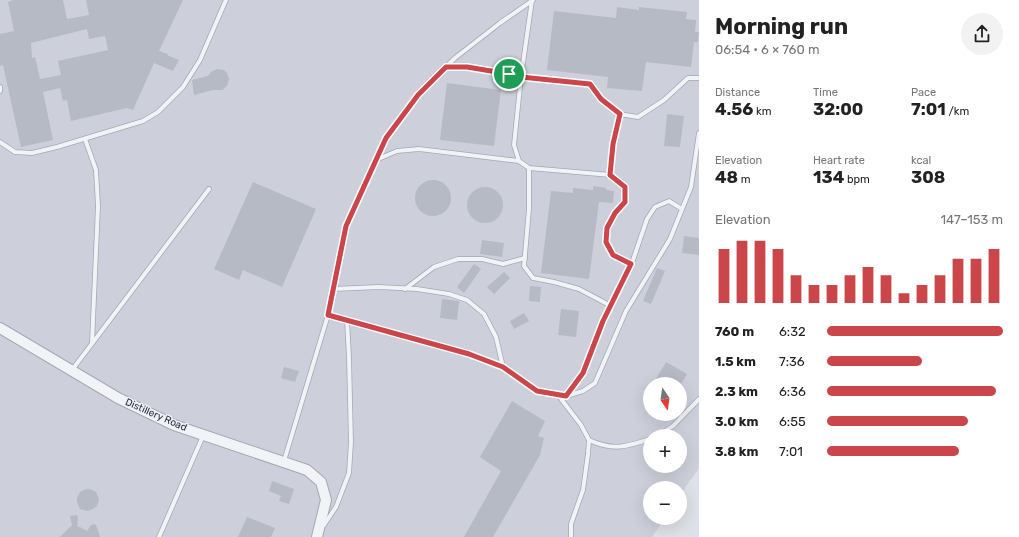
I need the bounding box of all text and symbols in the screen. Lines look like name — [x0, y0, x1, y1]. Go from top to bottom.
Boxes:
text: Morning run — [715, 13, 848, 40]
button: share — [961, 13, 1003, 55]
text: 06:54 · 6 × 760 m — [715, 42, 819, 57]
pin — [492, 57, 526, 91]
icon: arrive — [498, 63, 520, 85]
text: Distance — [715, 86, 760, 99]
text: Time — [813, 86, 838, 99]
text: Pace — [911, 86, 936, 99]
text: 4.56 — [715, 99, 753, 119]
text: 32:00 — [813, 99, 863, 119]
text: 7:01 — [911, 99, 946, 119]
text: km — [753, 105, 772, 118]
text: /km — [946, 105, 969, 118]
text: Elevation — [715, 154, 762, 167]
text: Heart rate — [813, 154, 865, 167]
text: kcal — [911, 154, 931, 167]
text: 48 — [715, 167, 738, 187]
text: 134 — [813, 167, 844, 187]
text: 308 — [911, 167, 945, 187]
text: m — [738, 173, 751, 186]
text: bpm — [844, 173, 870, 186]
text: Elevation — [715, 212, 771, 227]
text: 147–153 m — [941, 212, 1003, 227]
text: 760 m — [715, 324, 754, 339]
text: 6:32 — [779, 324, 806, 339]
text: 1.5 km — [715, 354, 756, 369]
text: 7:36 — [779, 354, 805, 369]
north arrow — [643, 377, 687, 421]
map controls — [643, 377, 687, 525]
text: 2.3 km — [715, 384, 758, 399]
text: 6:36 — [779, 384, 806, 399]
street label: Distillery Road — [123, 396, 189, 434]
text: 3.0 km — [715, 414, 758, 429]
text: 6:55 — [779, 414, 806, 429]
button: + — [643, 429, 687, 473]
text: 3.8 km — [715, 444, 758, 459]
text: 7:01 — [779, 444, 803, 459]
button: − — [643, 481, 687, 525]

